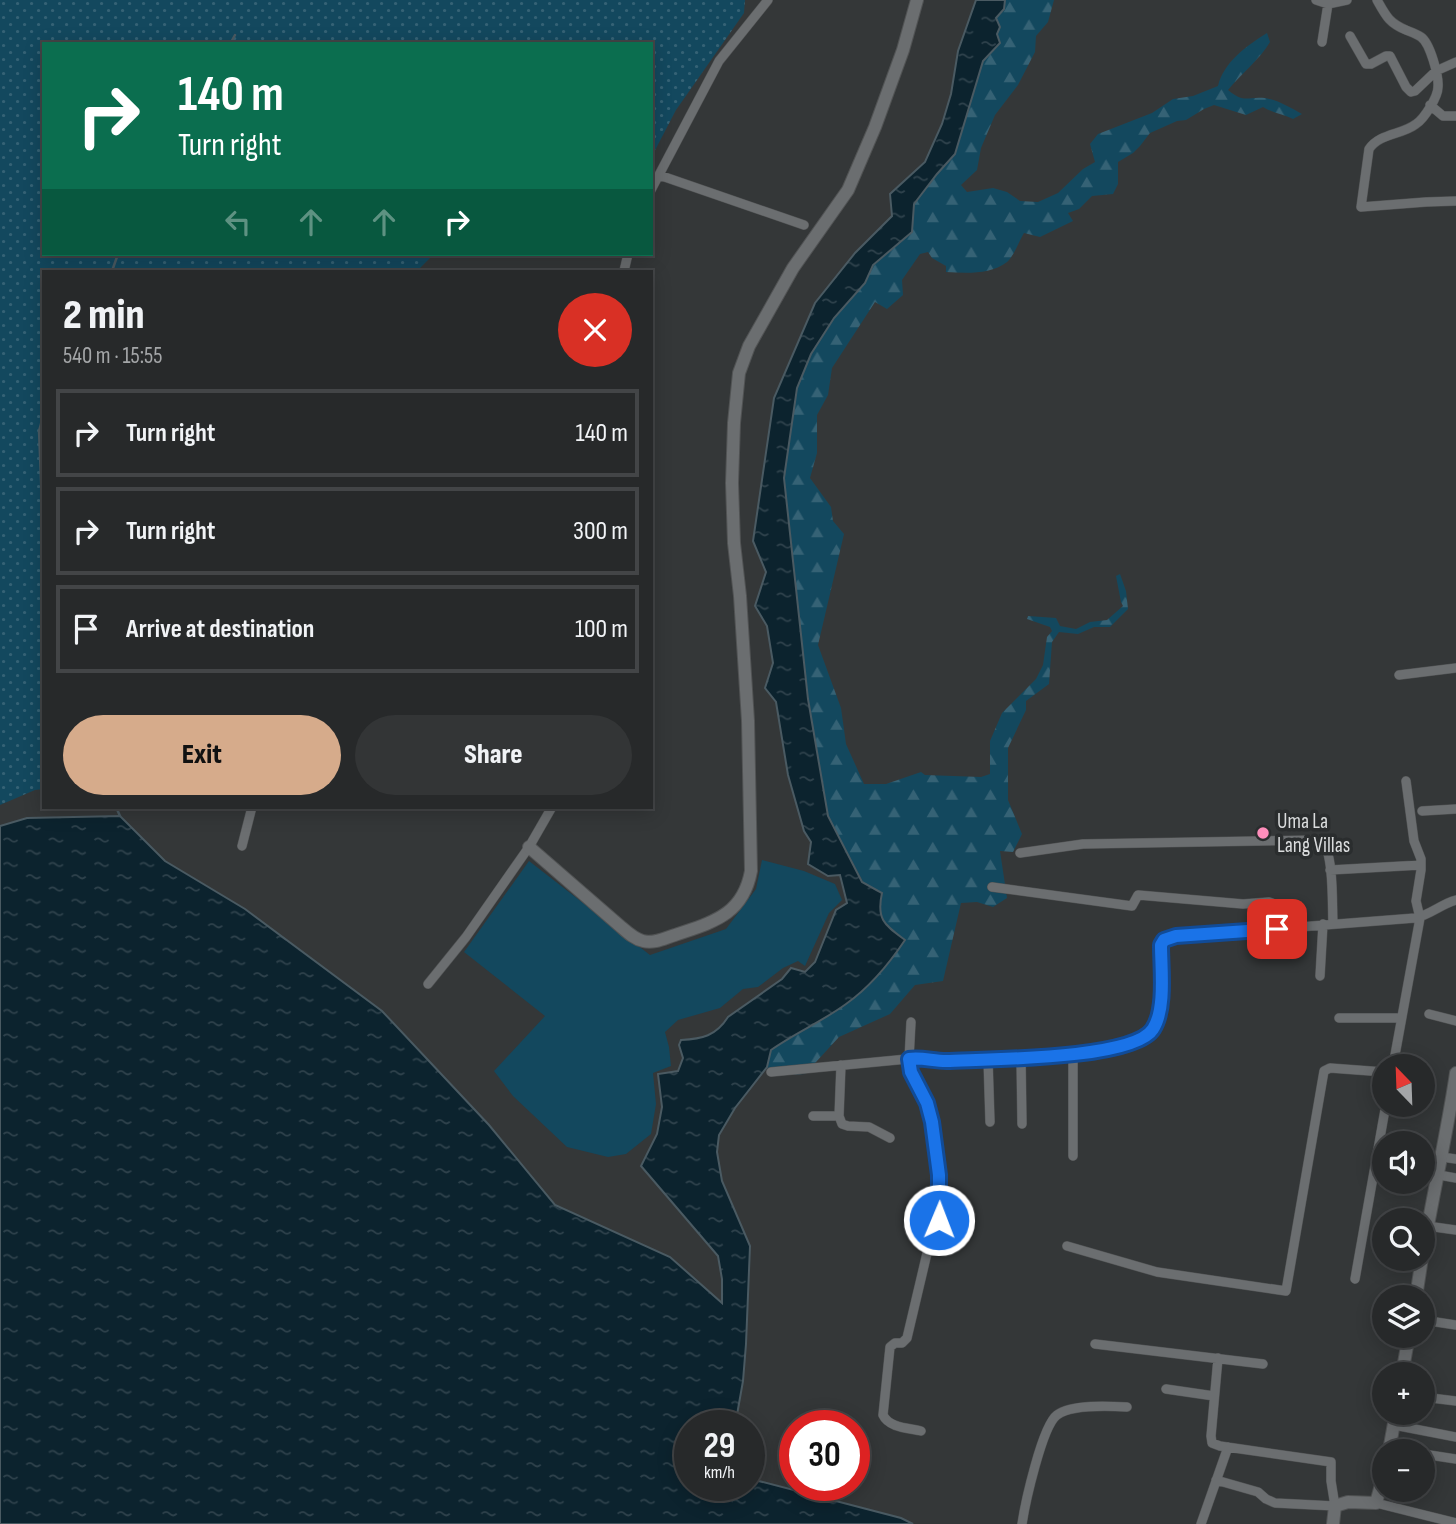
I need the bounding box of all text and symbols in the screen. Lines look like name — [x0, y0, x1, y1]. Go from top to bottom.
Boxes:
text: 140 m — [178, 66, 284, 125]
icon: right — [63, 70, 154, 161]
text: Turn right — [178, 126, 282, 165]
icon: left — [219, 203, 257, 241]
icon: ahead — [292, 203, 330, 241]
icon: ahead — [365, 203, 403, 241]
icon: right — [438, 203, 476, 241]
text: 2 min — [63, 290, 144, 341]
button: close — [558, 293, 632, 367]
text: 540 m · 15:55 — [63, 342, 163, 370]
icon: right — [67, 414, 105, 452]
text: Turn right — [126, 418, 215, 449]
text: 140 m — [576, 418, 628, 449]
icon: right — [67, 512, 105, 550]
text: Turn right — [126, 516, 215, 547]
text: 300 m — [573, 516, 628, 547]
icon: arrive — [67, 610, 105, 648]
text: Arrive at destination — [126, 614, 314, 645]
text: 100 m — [575, 614, 628, 645]
button: Exit — [63, 715, 341, 795]
button: Share — [355, 715, 632, 795]
place label: Uma La Lang Villas — [1277, 809, 1350, 858]
marker: Uma La Lang Villas — [1255, 825, 1271, 841]
pin — [1247, 899, 1307, 959]
icon: arrive — [1258, 910, 1296, 948]
north arrow — [1372, 1054, 1435, 1116]
map controls — [1372, 1054, 1435, 1502]
button: sound — [1372, 1131, 1435, 1194]
position arrow — [902, 1183, 976, 1257]
button: search — [1372, 1208, 1435, 1271]
button: layers — [1372, 1285, 1435, 1348]
button: + — [1372, 1362, 1435, 1425]
speed limit sign: 30 — [779, 1410, 870, 1501]
text: 29 — [704, 1425, 735, 1468]
button: − — [1372, 1439, 1435, 1502]
text: km/h — [704, 1462, 735, 1483]

